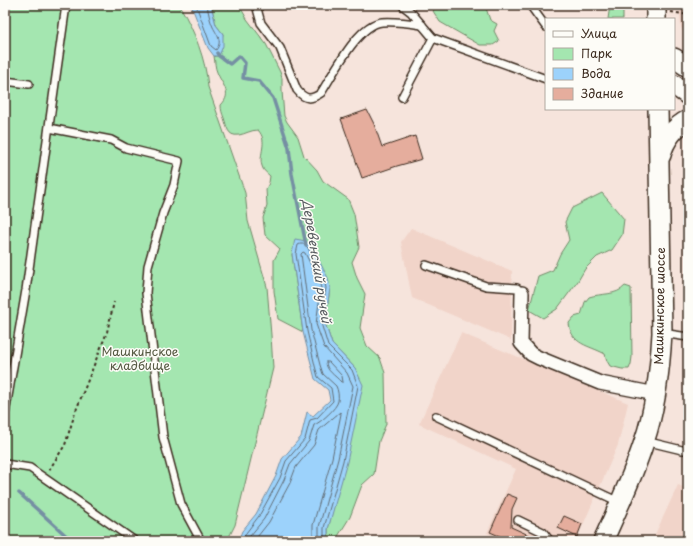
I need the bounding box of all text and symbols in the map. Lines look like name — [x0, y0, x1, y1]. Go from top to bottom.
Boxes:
legend — [545, 18, 675, 110]
text: Улица — [581, 24, 617, 42]
text: Парк — [581, 44, 613, 62]
text: Вода — [581, 64, 611, 82]
text: Здание — [581, 84, 623, 102]
water label: Деревенский ручей — [298, 196, 337, 325]
street label: Машкинское шоссе — [649, 247, 669, 365]
park label: Машкинское кладбище — [101, 342, 179, 374]

